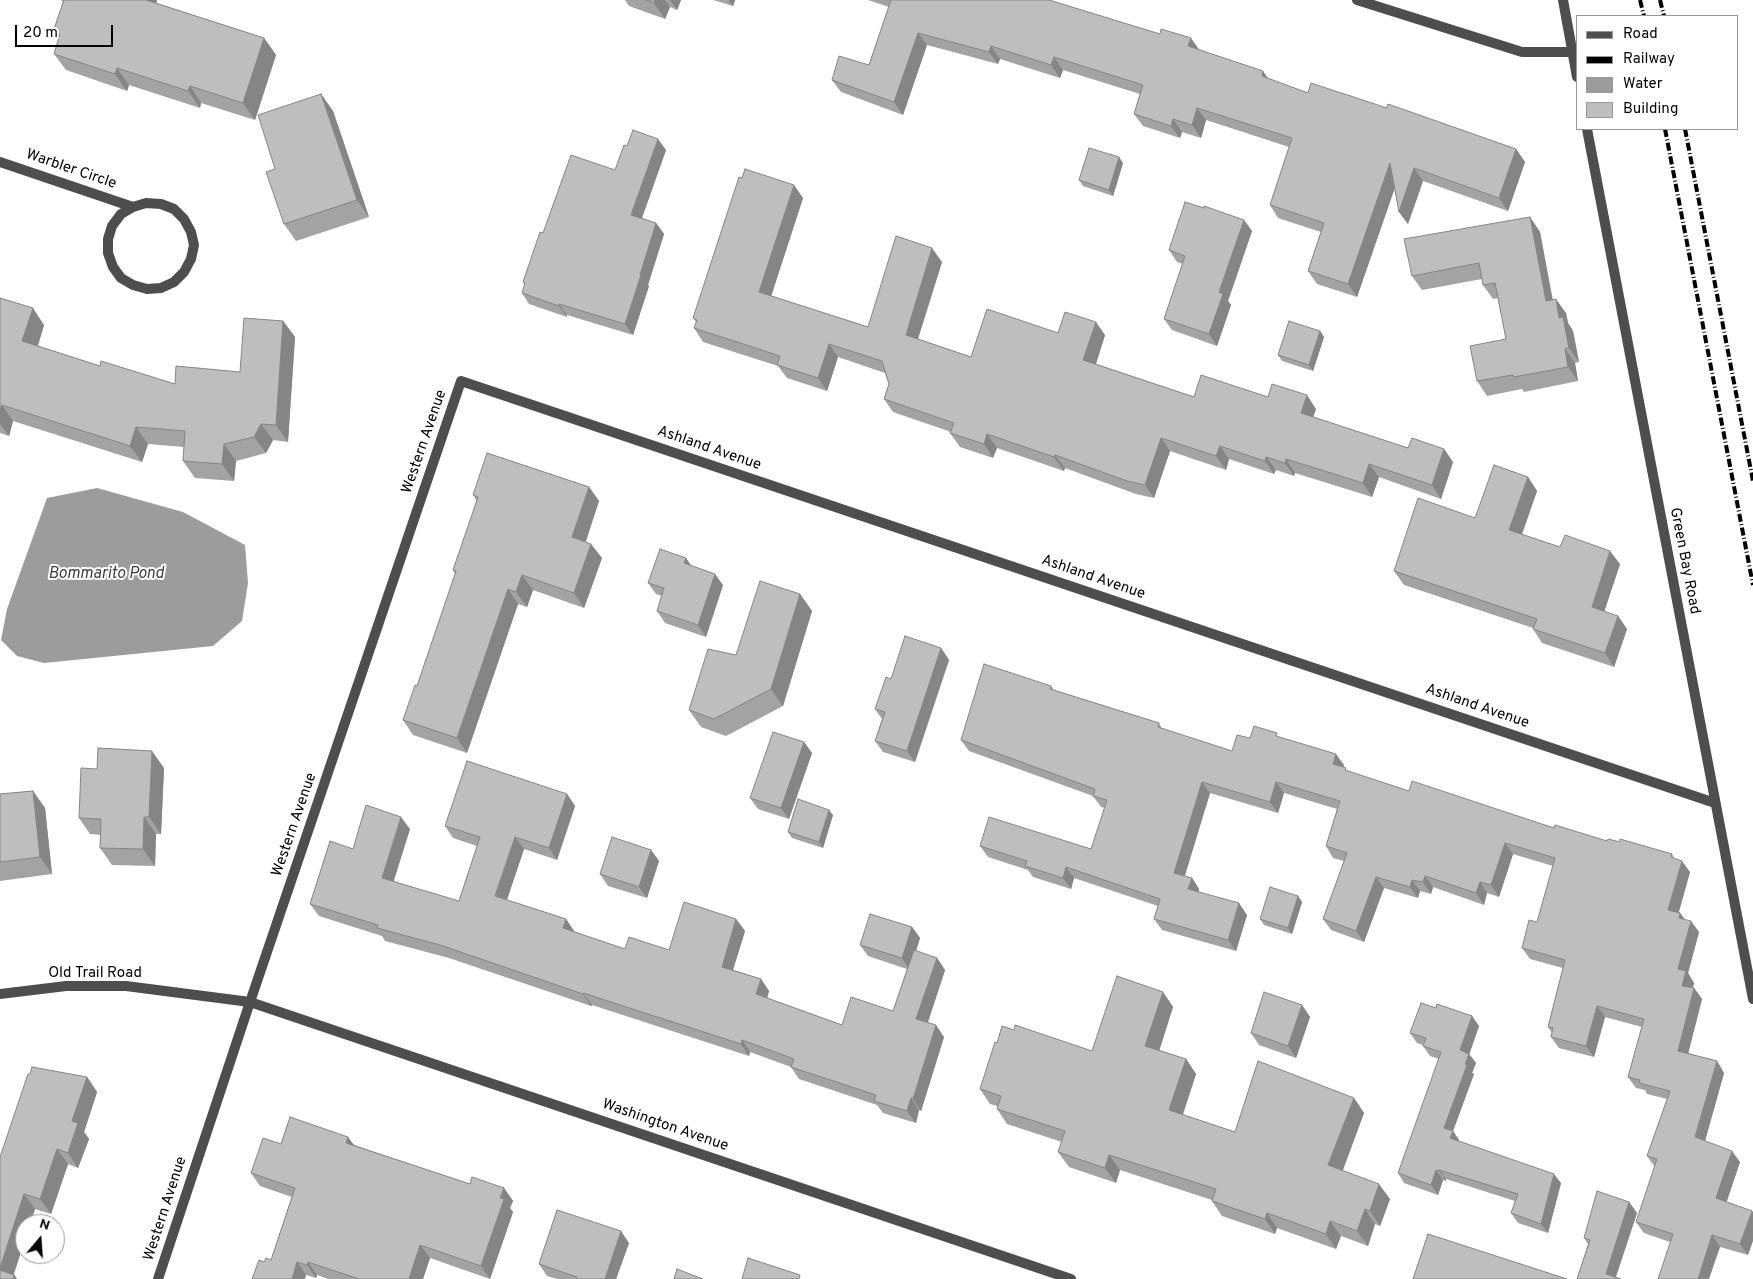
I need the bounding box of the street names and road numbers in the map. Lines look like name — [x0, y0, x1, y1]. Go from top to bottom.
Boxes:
street label: Warbler Circle — [23, 146, 119, 194]
street label: Western Avenue — [399, 388, 451, 496]
street label: Ashland Avenue — [655, 423, 763, 475]
street label: Green Bay Road — [1665, 506, 1703, 616]
street label: Ashland Avenue — [1039, 552, 1147, 604]
street label: Ashland Avenue — [1423, 681, 1531, 733]
street label: Western Avenue — [269, 771, 321, 879]
street label: Old Trail Road — [48, 965, 142, 983]
street label: Washington Avenue — [599, 1096, 731, 1156]
street label: Western Avenue — [141, 1155, 191, 1263]

